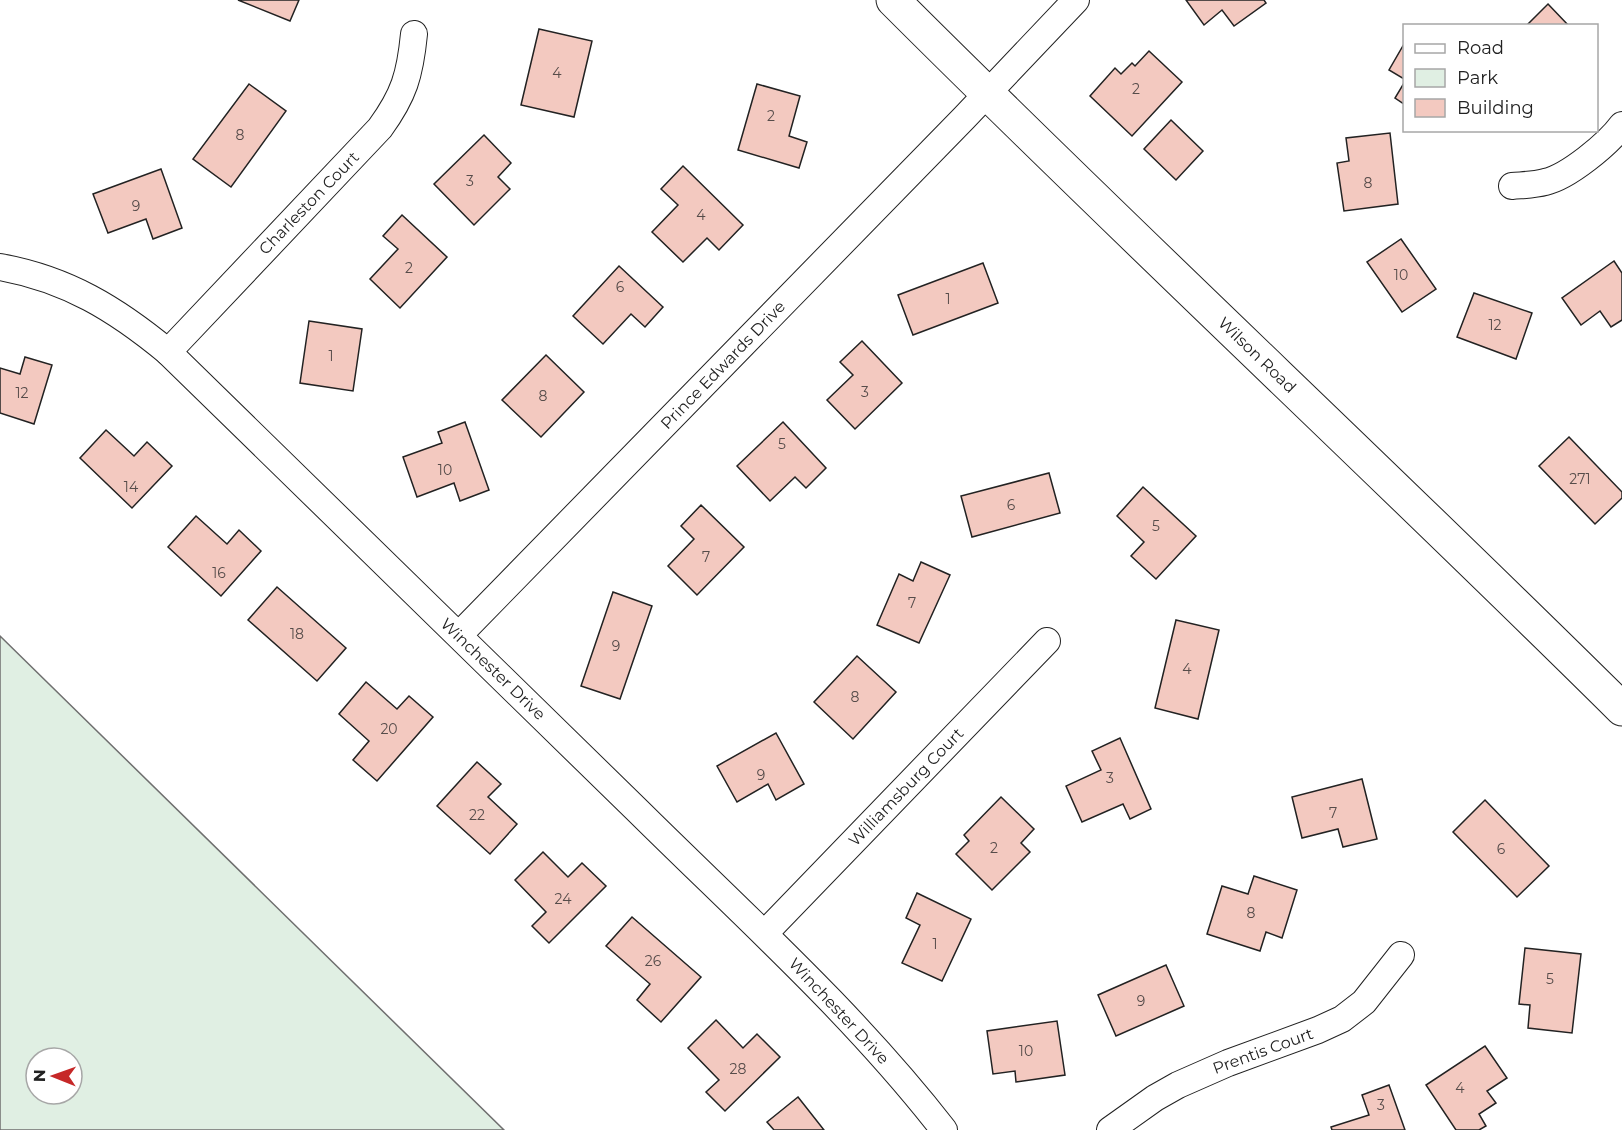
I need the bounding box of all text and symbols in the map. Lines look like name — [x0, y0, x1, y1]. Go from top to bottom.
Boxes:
legend — [1403, 24, 1598, 132]
text: Road — [1457, 37, 1504, 59]
house number: 4 — [552, 64, 562, 82]
text: Park — [1457, 67, 1498, 89]
house number: 2 — [1132, 80, 1140, 98]
text: Building — [1457, 97, 1534, 119]
house number: 2 — [767, 107, 775, 125]
house number: 8 — [236, 126, 245, 144]
street label: Charleston Court — [255, 147, 363, 258]
house number: 3 — [466, 172, 474, 190]
house number: 8 — [1364, 174, 1373, 192]
house number: 9 — [132, 197, 140, 215]
house number: 4 — [696, 206, 706, 224]
house number: 2 — [405, 259, 413, 277]
house number: 10 — [1394, 266, 1408, 284]
house number: 6 — [616, 278, 625, 296]
house number: 1 — [945, 290, 951, 308]
street label: Prince Edwards Drive — [657, 297, 789, 433]
street label: Wilson Road — [1214, 313, 1300, 397]
house number: 12 — [1488, 316, 1502, 334]
house number: 1 — [328, 347, 334, 365]
house number: 3 — [861, 383, 869, 401]
house number: 12 — [15, 384, 29, 402]
house number: 8 — [539, 387, 548, 405]
house number: 5 — [778, 435, 786, 453]
house number: 10 — [438, 461, 452, 479]
house number: 271 — [1569, 470, 1591, 488]
house number: 14 — [124, 478, 139, 496]
house number: 6 — [1007, 496, 1016, 514]
house number: 5 — [1152, 517, 1160, 535]
house number: 7 — [702, 548, 710, 566]
house number: 16 — [212, 564, 226, 582]
house number: 7 — [908, 594, 916, 612]
street label: Winchester Drive — [437, 614, 549, 724]
house number: 18 — [290, 625, 304, 643]
house number: 9 — [612, 637, 620, 655]
house number: 4 — [1182, 660, 1192, 678]
house number: 8 — [851, 688, 860, 706]
house number: 20 — [380, 720, 398, 738]
street label: Williamsburg Court — [845, 724, 968, 850]
house number: 9 — [757, 766, 765, 784]
house number: 3 — [1106, 769, 1114, 787]
house number: 7 — [1329, 804, 1337, 822]
house number: 22 — [469, 806, 485, 824]
house number: 2 — [990, 839, 998, 857]
house number: 6 — [1497, 840, 1506, 858]
house number: 24 — [555, 890, 572, 908]
house number: 8 — [1247, 904, 1256, 922]
house number: 1 — [932, 935, 938, 953]
house number: 26 — [645, 952, 662, 970]
street label: Winchester Drive — [785, 954, 893, 1068]
house number: 5 — [1546, 970, 1554, 988]
house number: 9 — [1137, 992, 1145, 1010]
street label: Prentis Court — [1210, 1024, 1316, 1078]
house number: 10 — [1019, 1042, 1033, 1060]
north arrow — [24, 1046, 84, 1106]
house number: 28 — [730, 1060, 747, 1078]
text: N — [30, 1069, 49, 1082]
house number: 4 — [1455, 1079, 1465, 1097]
house number: 3 — [1377, 1096, 1385, 1114]

